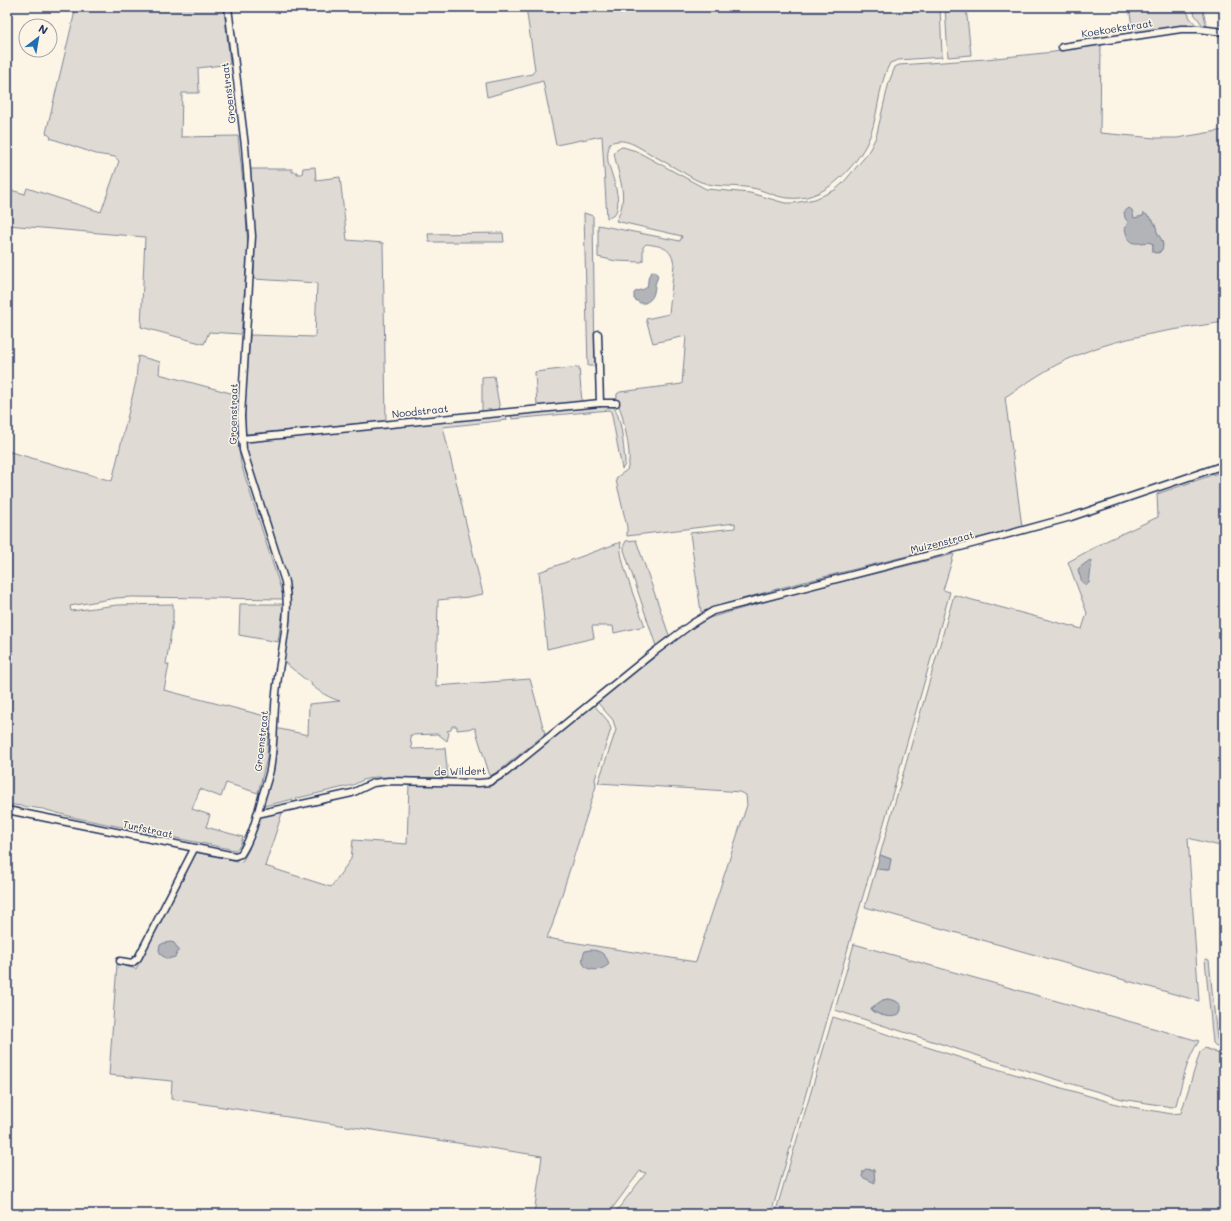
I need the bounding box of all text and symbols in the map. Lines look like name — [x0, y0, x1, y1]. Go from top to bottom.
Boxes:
street label: Koekoekstraat — [1080, 15, 1154, 41]
north arrow — [18, 18, 58, 58]
text: N — [36, 20, 51, 38]
street label: Groenstraat — [217, 62, 239, 124]
street label: Groenstraat — [225, 383, 241, 445]
street label: Noodstraat — [391, 401, 449, 421]
street label: Muizenstraat — [909, 527, 975, 557]
street label: Groenstraat — [251, 710, 271, 772]
street label: de Wildert — [434, 764, 486, 778]
street label: Turfstraat — [122, 817, 174, 841]

